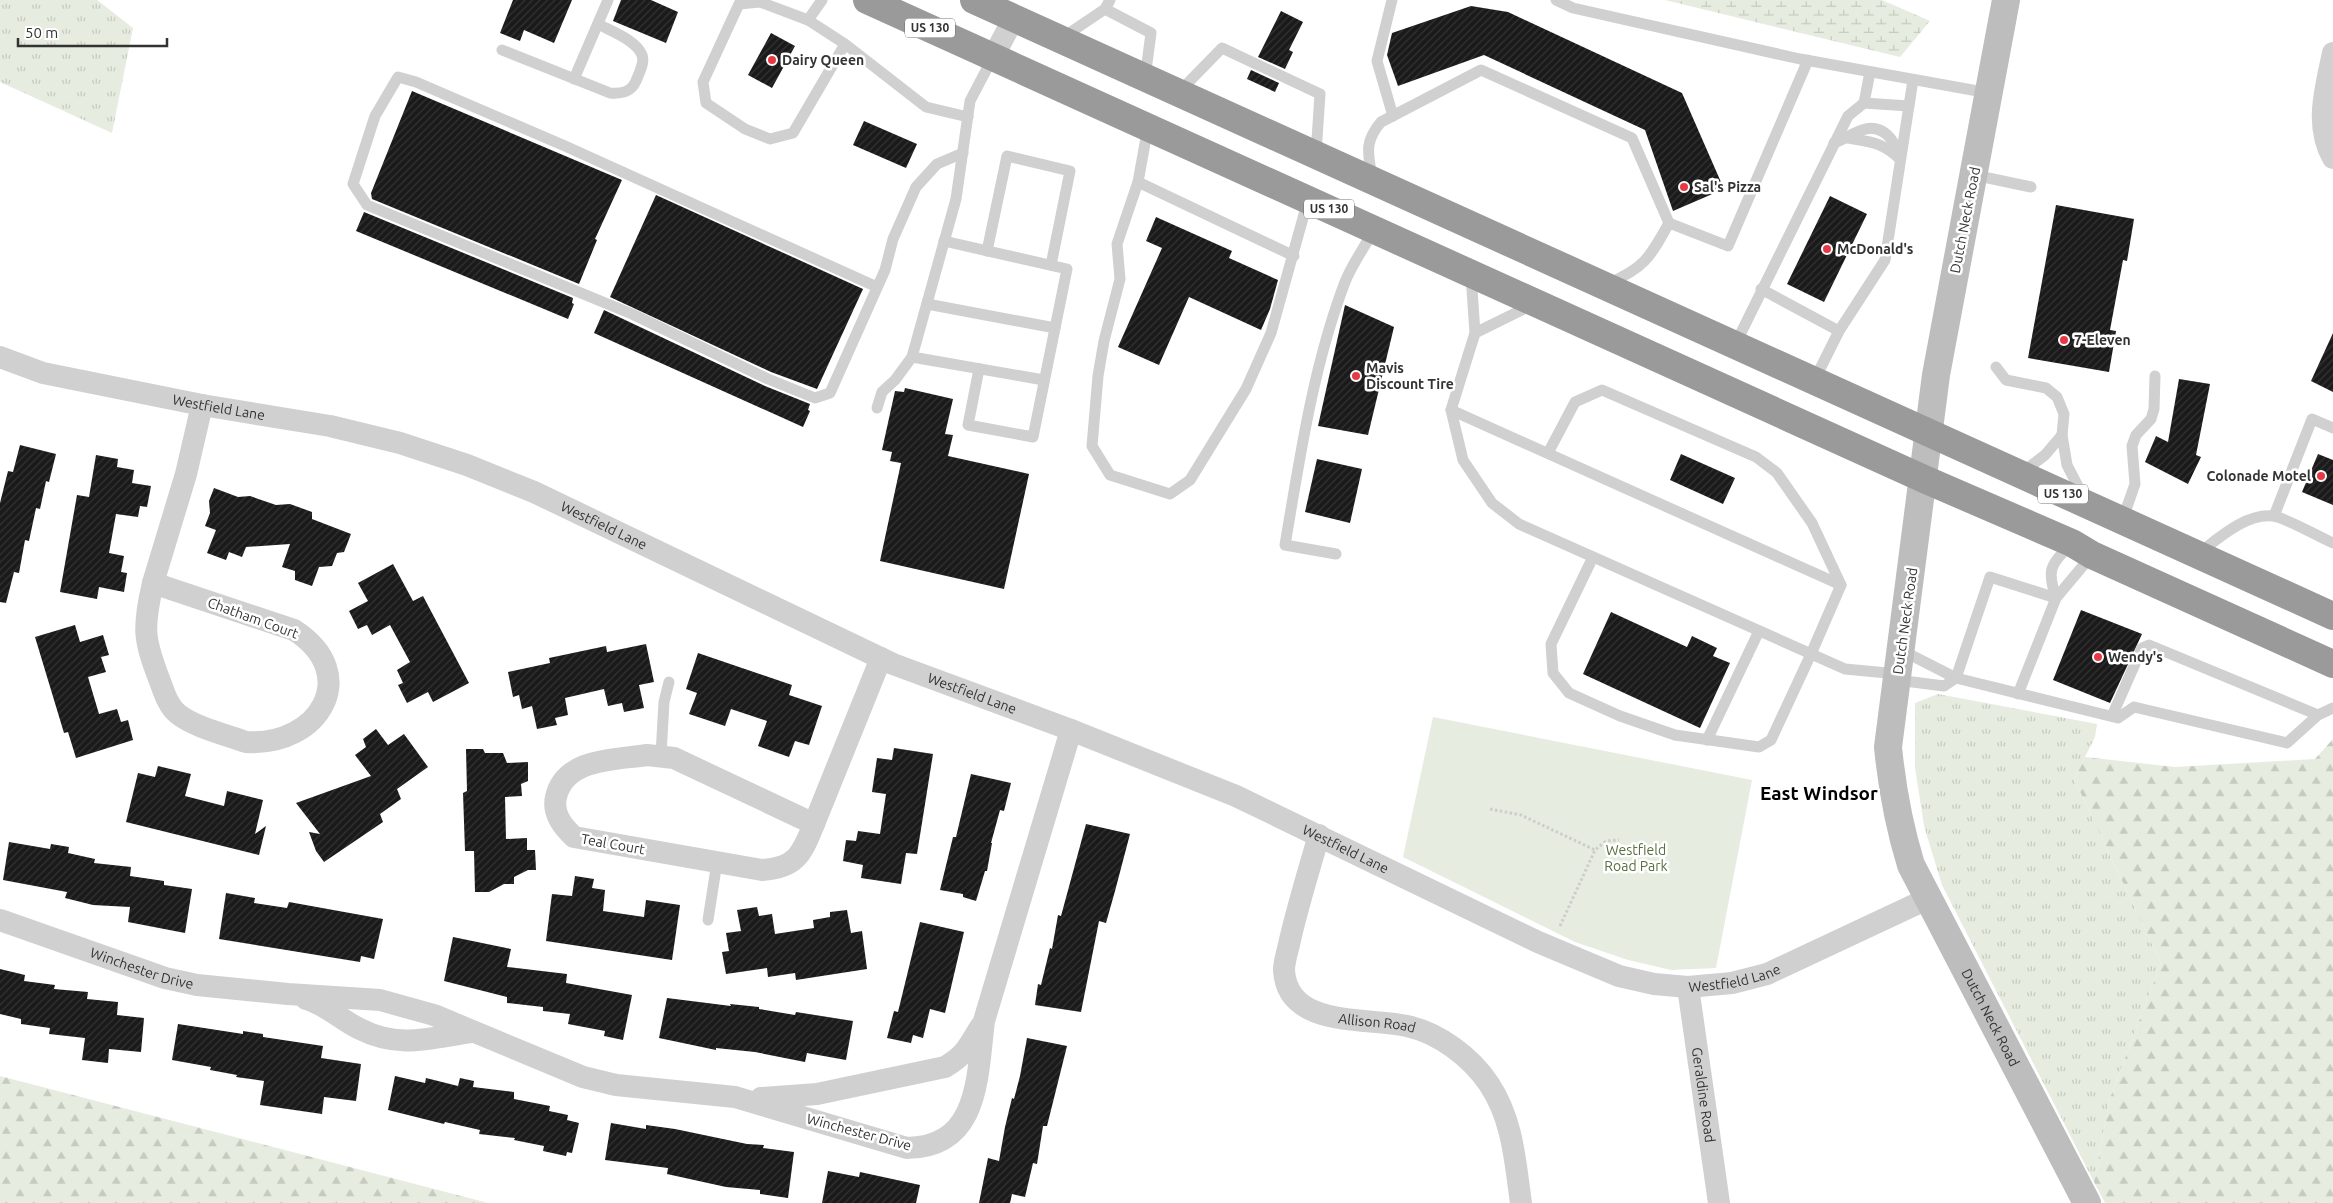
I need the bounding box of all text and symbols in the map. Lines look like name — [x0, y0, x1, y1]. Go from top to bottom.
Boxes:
scale bar — [18, 15, 166, 47]
road number: US 130 — [905, 18, 955, 38]
text: 50 m — [25, 24, 58, 41]
place label: Dairy Queen — [782, 52, 864, 68]
marker: Dairy Queen — [766, 54, 778, 66]
street label: Dutch Neck Road — [1947, 166, 1983, 274]
place label: Sal's Pizza — [1694, 179, 1761, 195]
marker: Sal's Pizza — [1678, 181, 1690, 193]
road number: US 130 — [1304, 200, 1354, 218]
place label: McDonald's — [1837, 241, 1914, 257]
marker: McDonald's — [1821, 243, 1833, 255]
place label: 7-Eleven — [2074, 332, 2131, 348]
marker: 7-Eleven — [2058, 334, 2070, 346]
place label: Mavis Discount Tire — [1366, 360, 1454, 392]
marker: Mavis Discount Tire — [1350, 370, 1362, 382]
street label: Westfield Lane — [171, 391, 266, 423]
place label: Colonade Motel — [2207, 468, 2311, 484]
marker: Colonade Motel — [2315, 470, 2327, 482]
road number: US 130 — [2038, 484, 2088, 504]
street label: Westfield Lane — [558, 498, 650, 553]
street label: Dutch Neck Road — [1890, 566, 1920, 676]
street label: Chatham Court — [205, 594, 301, 642]
place label: Wendy's — [2108, 649, 2163, 665]
marker: Wendy's — [2092, 651, 2104, 663]
street label: Westfield Lane — [925, 670, 1019, 717]
district label: East Windsor — [1760, 782, 1878, 804]
street label: Westfield Lane — [1300, 821, 1391, 877]
street label: Teal Court — [580, 831, 647, 858]
park label: Westfield Road Park — [1604, 842, 1668, 874]
street label: Winchester Drive — [88, 944, 195, 992]
street label: Westfield Lane — [1688, 961, 1783, 995]
street label: Dutch Neck Road — [1958, 966, 2022, 1069]
street label: Allison Road — [1337, 1010, 1417, 1036]
street label: Geraldine Road — [1689, 1046, 1718, 1144]
street label: Winchester Drive — [805, 1110, 913, 1154]

